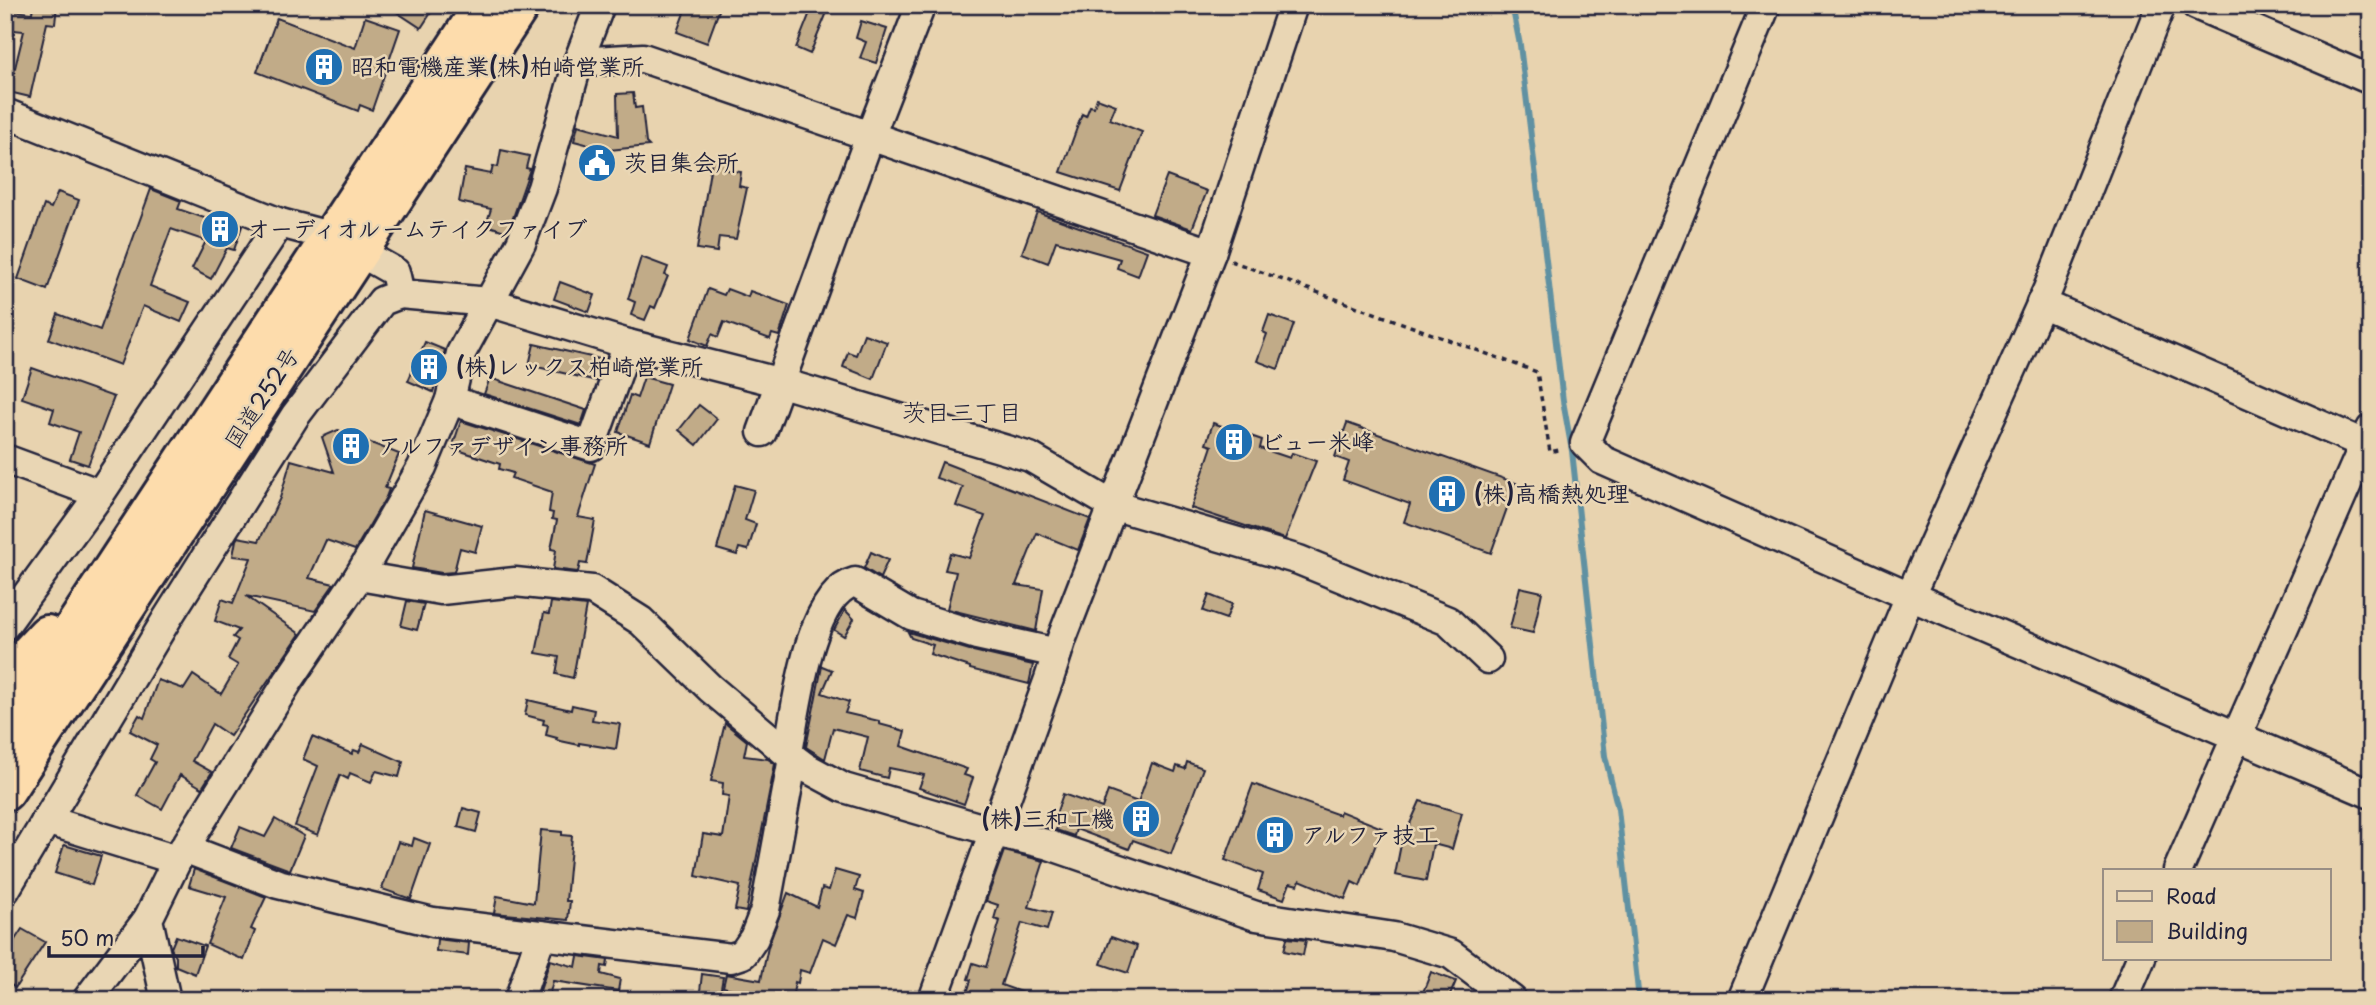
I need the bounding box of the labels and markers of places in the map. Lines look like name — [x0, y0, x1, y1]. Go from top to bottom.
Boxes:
building icon: 昭和電機産業(株)柏崎営業所 — [303, 46, 345, 88]
place label: 昭和電機産業(株)柏崎営業所 — [351, 48, 644, 83]
public building icon: 茨目集会所 — [576, 142, 618, 184]
place label: 茨目集会所 — [624, 144, 739, 179]
building icon: オーディオルームテイクファイブ — [199, 208, 241, 250]
place label: オーディオルームテイクファイブ — [247, 210, 587, 245]
building icon: (株)レックス柏崎営業所 — [408, 346, 450, 388]
place label: (株)レックス柏崎営業所 — [456, 348, 703, 383]
building icon: ビュー米峰 — [1213, 421, 1255, 463]
place label: ビュー米峰 — [1261, 423, 1374, 458]
building icon: アルファデザイン事務所 — [330, 425, 372, 467]
place label: アルファデザイン事務所 — [378, 427, 628, 462]
building icon: (株)高橋熱処理 — [1426, 473, 1468, 515]
place label: (株)高橋熱処理 — [1474, 475, 1629, 510]
building icon: (株)三和工機 — [1120, 798, 1162, 840]
place label: (株)三和工機 — [982, 800, 1114, 835]
building icon: アルファ技工 — [1254, 814, 1296, 856]
place label: アルファ技工 — [1302, 816, 1439, 851]

